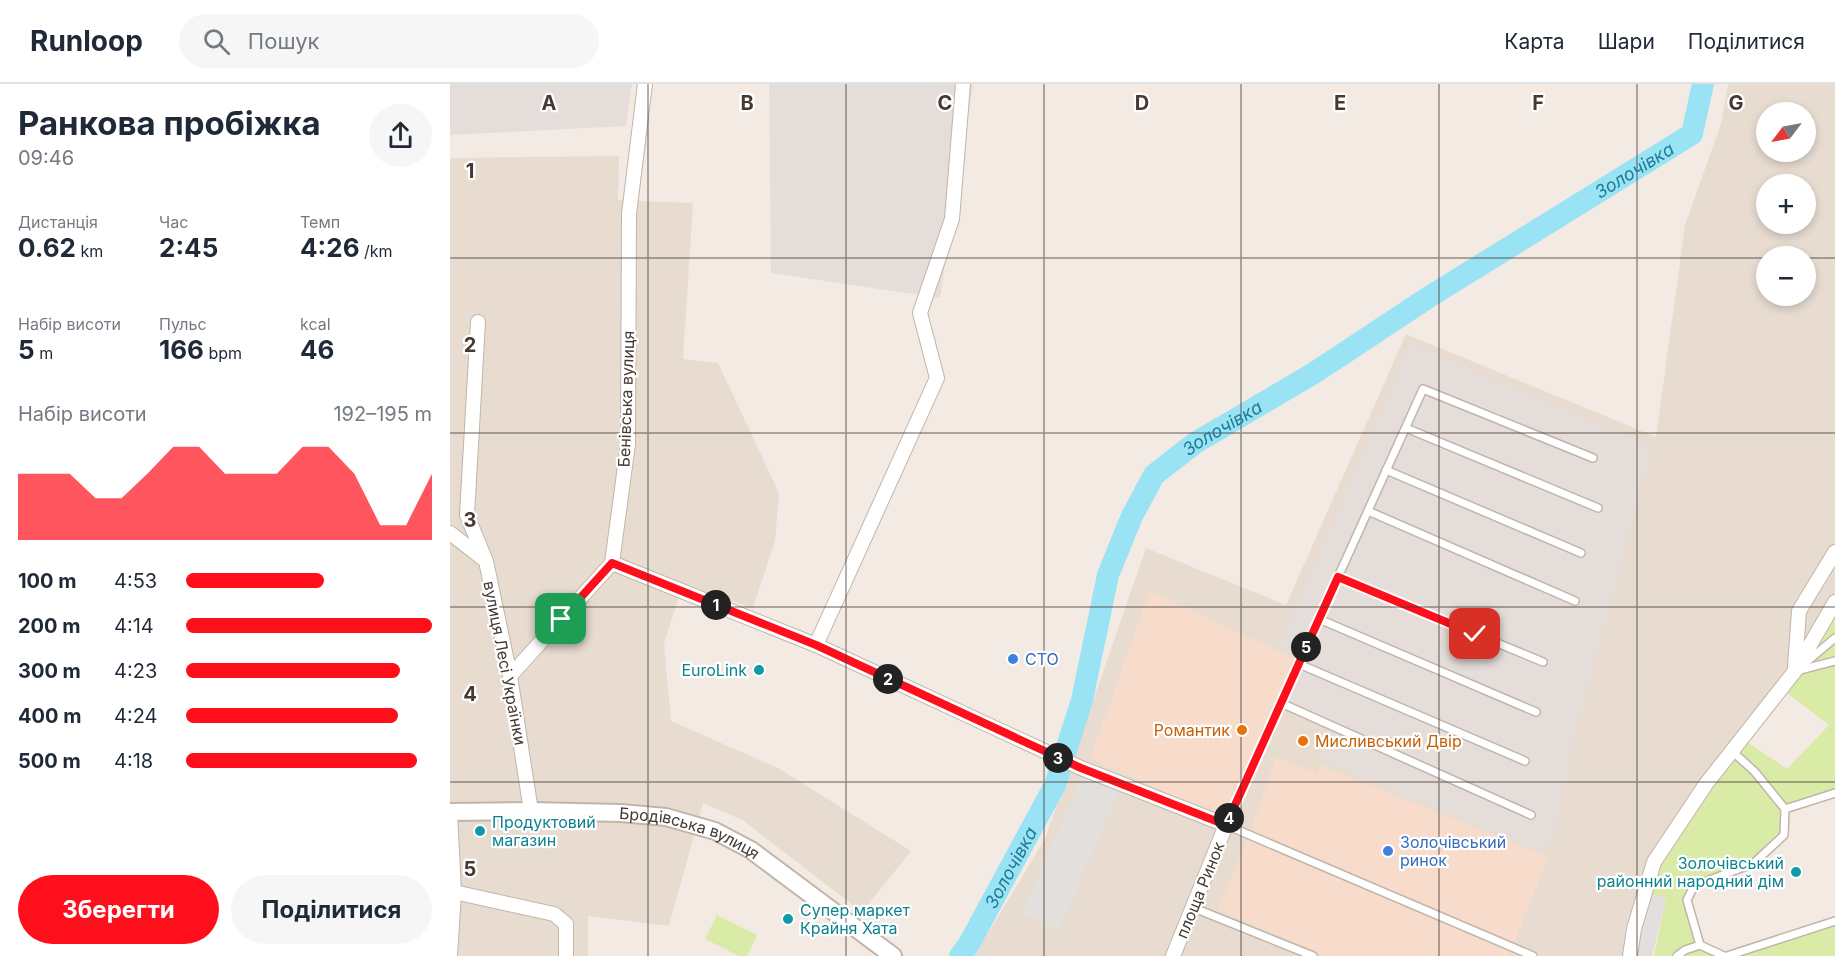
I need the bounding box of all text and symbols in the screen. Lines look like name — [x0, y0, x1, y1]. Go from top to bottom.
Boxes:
search box — [179, 14, 599, 68]
text: Runloop — [30, 24, 143, 58]
icon: search — [200, 25, 233, 58]
text: Пошук — [248, 28, 319, 54]
text: Карта — [1504, 29, 1565, 54]
text: Шари — [1598, 29, 1655, 54]
text: Поділитися — [1688, 29, 1805, 54]
text: A — [542, 91, 557, 115]
text: B — [740, 91, 754, 115]
text: C — [938, 91, 952, 115]
text: D — [1135, 91, 1149, 115]
text: E — [1334, 91, 1346, 115]
text: F — [1532, 91, 1544, 115]
text: G — [1728, 91, 1744, 115]
north arrow — [1756, 102, 1816, 162]
map controls — [1756, 102, 1816, 306]
text: Ранкова пробіжка — [18, 103, 321, 143]
button: share — [369, 104, 432, 167]
water label: Золочівка — [1591, 138, 1677, 202]
text: 09:46 — [18, 146, 74, 170]
text: 1 — [466, 159, 474, 183]
button: + — [1756, 174, 1816, 234]
text: Дистанція — [18, 212, 98, 232]
text: Час — [159, 212, 188, 232]
text: Темп — [300, 212, 340, 232]
text: 0.62 — [18, 232, 76, 263]
text: 2:45 — [159, 232, 218, 263]
text: 4:26 — [300, 232, 360, 263]
text: km — [76, 241, 103, 261]
text: /km — [360, 241, 393, 261]
button: − — [1756, 246, 1816, 306]
text: Набір висоти — [18, 314, 121, 334]
text: Пульс — [159, 314, 207, 334]
text: kcal — [300, 314, 331, 334]
street label: Бенівська вулиця — [614, 330, 638, 468]
text: 2 — [464, 333, 476, 357]
text: 5 — [18, 334, 35, 365]
text: 166 — [159, 334, 204, 365]
text: 46 — [300, 334, 334, 365]
text: m — [35, 343, 53, 363]
text: bpm — [204, 343, 242, 363]
water label: Золочівка — [1178, 396, 1266, 460]
text: Набір висоти — [18, 402, 147, 426]
text: 192–195 m — [333, 402, 432, 426]
text: 3 — [464, 508, 476, 532]
text: 100 m — [18, 569, 77, 593]
text: 4:53 — [114, 569, 157, 593]
street label: вулиця Лесі Українки — [479, 579, 531, 747]
pin: 1 — [701, 590, 731, 620]
pin — [535, 593, 586, 644]
text: 1 — [713, 595, 719, 615]
icon: arrive — [544, 602, 577, 635]
pin — [1449, 608, 1500, 659]
text: 200 m — [18, 614, 81, 638]
text: 4:14 — [114, 614, 154, 638]
icon: check — [1458, 617, 1491, 650]
pin: 5 — [1291, 632, 1321, 662]
text: 5 — [1301, 637, 1311, 657]
place label: СТО — [1025, 649, 1059, 669]
marker: СТО — [1006, 652, 1020, 666]
text: 300 m — [18, 659, 81, 683]
text: 4:23 — [114, 659, 157, 683]
place label: EuroLink — [681, 660, 747, 680]
marker: EuroLink — [752, 663, 766, 677]
pin: 2 — [873, 664, 903, 694]
text: 2 — [883, 669, 893, 689]
text: 4 — [463, 682, 477, 706]
text: 400 m — [18, 704, 82, 728]
text: 4:24 — [114, 704, 158, 728]
place label: Романтик — [1154, 720, 1230, 740]
marker: Романтик — [1235, 723, 1249, 737]
place label: Мисливський Двір — [1315, 731, 1462, 751]
marker: Мисливський Двір — [1296, 734, 1310, 748]
pin: 3 — [1043, 743, 1073, 773]
text: 3 — [1053, 748, 1063, 768]
text: 500 m — [18, 749, 81, 773]
text: 4:18 — [114, 749, 153, 773]
street label: Бродівська вулиця — [618, 803, 764, 863]
pin: 4 — [1214, 803, 1244, 833]
text: 4 — [1224, 808, 1234, 828]
place label: Продуктовий магазин — [492, 812, 596, 850]
water label: Золочівка — [980, 823, 1041, 912]
marker: Продуктовий магазин — [473, 824, 487, 838]
place label: Золочівський ринок — [1400, 832, 1506, 870]
street label: площа Ринок — [1172, 838, 1229, 941]
marker: Золочівський ринок — [1381, 844, 1395, 858]
place label: Золочівський районний народний дім — [1597, 853, 1784, 891]
text: 5 — [464, 857, 476, 881]
marker: Золочівський районний народний дім — [1789, 865, 1803, 879]
button: Зберегти — [18, 875, 219, 944]
button: Поділитися — [231, 875, 432, 944]
place label: Супер маркет Крайня Хата — [800, 900, 910, 938]
marker: Супер маркет Крайня Хата — [781, 912, 795, 926]

